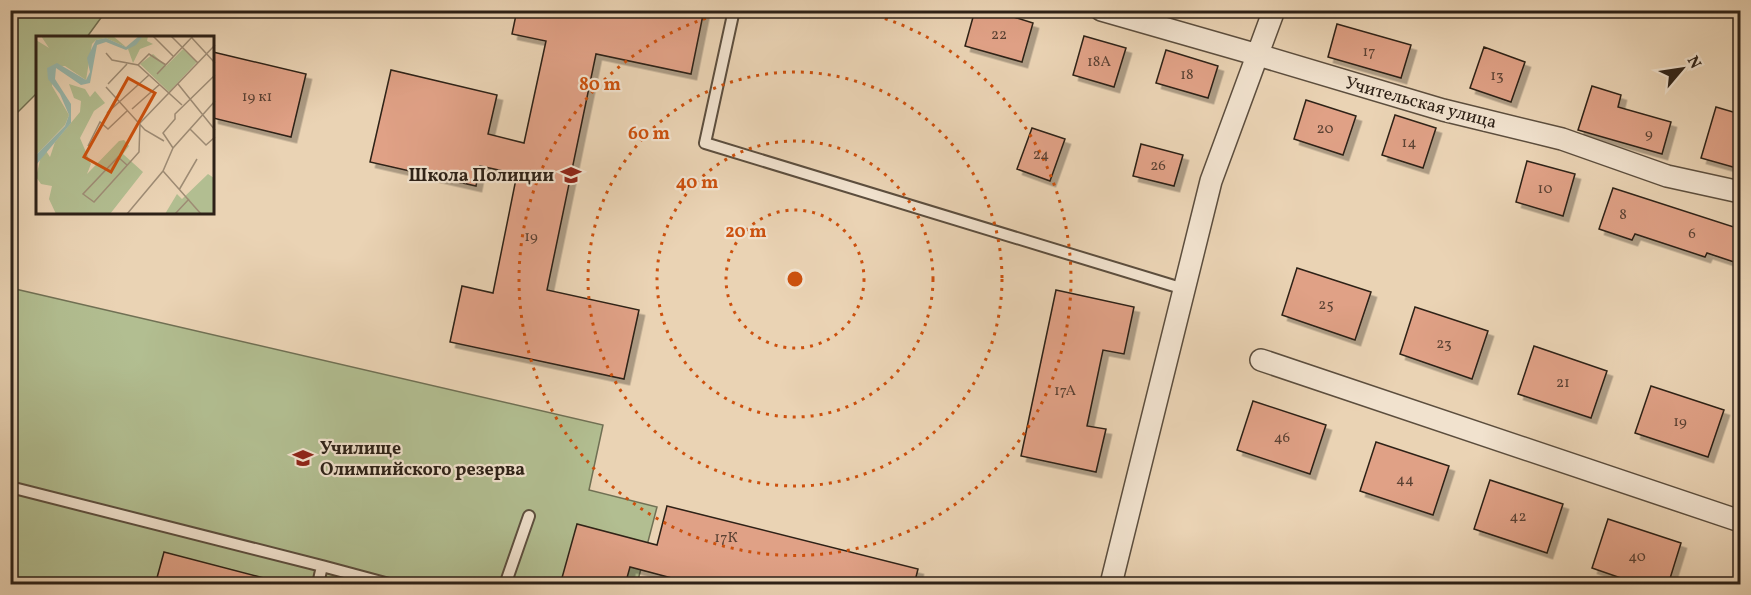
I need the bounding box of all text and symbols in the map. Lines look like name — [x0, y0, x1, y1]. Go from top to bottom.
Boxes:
house number: 22 — [991, 25, 1007, 46]
inset map — [36, 36, 214, 214]
north arrow — [1652, 39, 1712, 99]
house number: 17 — [1362, 42, 1376, 63]
house number: 18А — [1087, 52, 1111, 73]
text: N — [1681, 52, 1706, 73]
house number: 18 — [1180, 65, 1194, 86]
house number: 13 — [1490, 66, 1504, 87]
street label: Учительская улица — [1342, 71, 1499, 136]
text: 80 m — [579, 73, 621, 98]
house number: 19 к1 — [242, 87, 272, 108]
house number: 20 — [1317, 119, 1333, 140]
text: 60 m — [628, 122, 670, 147]
house number: 9 — [1645, 124, 1653, 145]
house number: 14 — [1402, 133, 1416, 154]
house number: 24 — [1033, 145, 1049, 166]
house number: 26 — [1150, 156, 1166, 177]
school or university icon: Школа Полиции — [559, 163, 583, 187]
place label: Школа Полиции — [409, 164, 554, 189]
text: 40 m — [676, 171, 718, 196]
house number: 10 — [1538, 179, 1552, 200]
house number: 8 — [1619, 205, 1627, 226]
text: 20 m — [725, 220, 767, 245]
house number: 6 — [1688, 224, 1696, 245]
house number: 19 — [524, 227, 538, 248]
centre of rings — [785, 269, 805, 289]
house number: 25 — [1318, 295, 1334, 316]
house number: 23 — [1436, 334, 1452, 355]
house number: 21 — [1556, 373, 1570, 394]
house number: 17А — [1054, 381, 1077, 402]
house number: 19 — [1673, 412, 1687, 433]
house number: 46 — [1274, 428, 1290, 449]
place label: Училище Олимпийского резерва — [320, 437, 525, 483]
school or university icon: Училище Олимпийского резерва — [291, 446, 315, 470]
house number: 44 — [1396, 470, 1414, 491]
house number: 42 — [1509, 507, 1527, 528]
house number: 17К — [714, 528, 738, 549]
house number: 40 — [1628, 547, 1646, 568]

